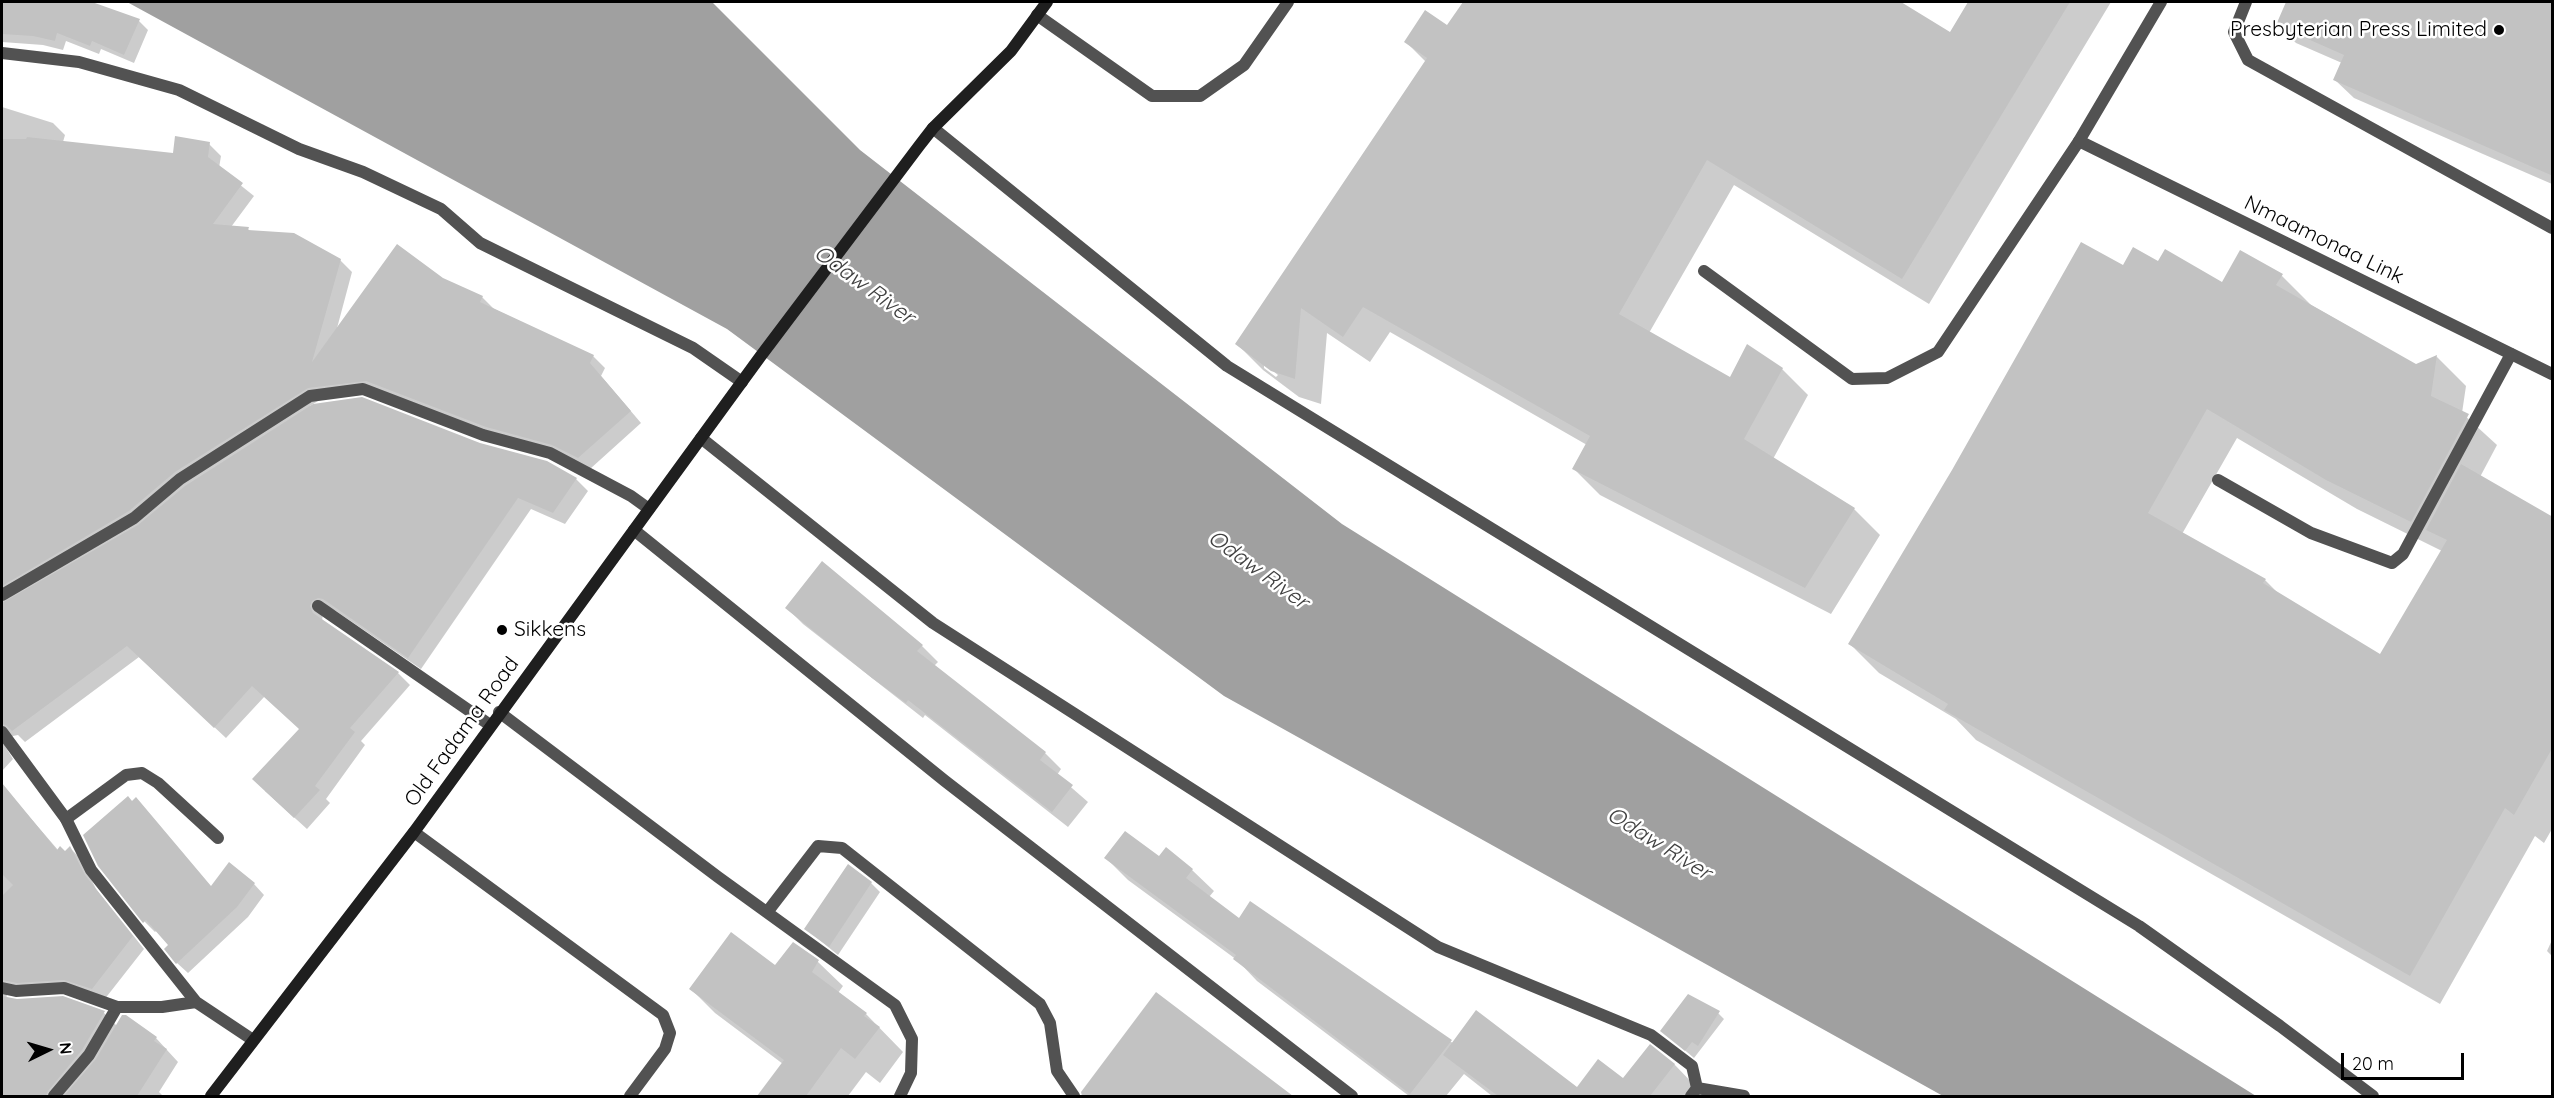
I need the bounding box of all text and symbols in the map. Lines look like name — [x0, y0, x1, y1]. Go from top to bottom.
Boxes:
place label: Presbyterian Press Limited — [2230, 17, 2487, 43]
marker: Presbyterian Press Limited — [2492, 23, 2506, 37]
street label: Nmaamonaa Link — [2240, 190, 2408, 290]
water label: Odaw River — [809, 240, 919, 330]
water label: Odaw River — [1203, 525, 1313, 615]
place label: Sikkens — [514, 617, 586, 643]
marker: Sikkens — [495, 623, 509, 637]
street label: Old Fadama Road — [399, 652, 525, 812]
water label: Odaw River — [1602, 802, 1716, 886]
north arrow — [18, 1020, 78, 1080]
scale bar — [2344, 1041, 2467, 1079]
text: N — [55, 1042, 76, 1055]
text: 20 m — [2352, 1052, 2394, 1075]

